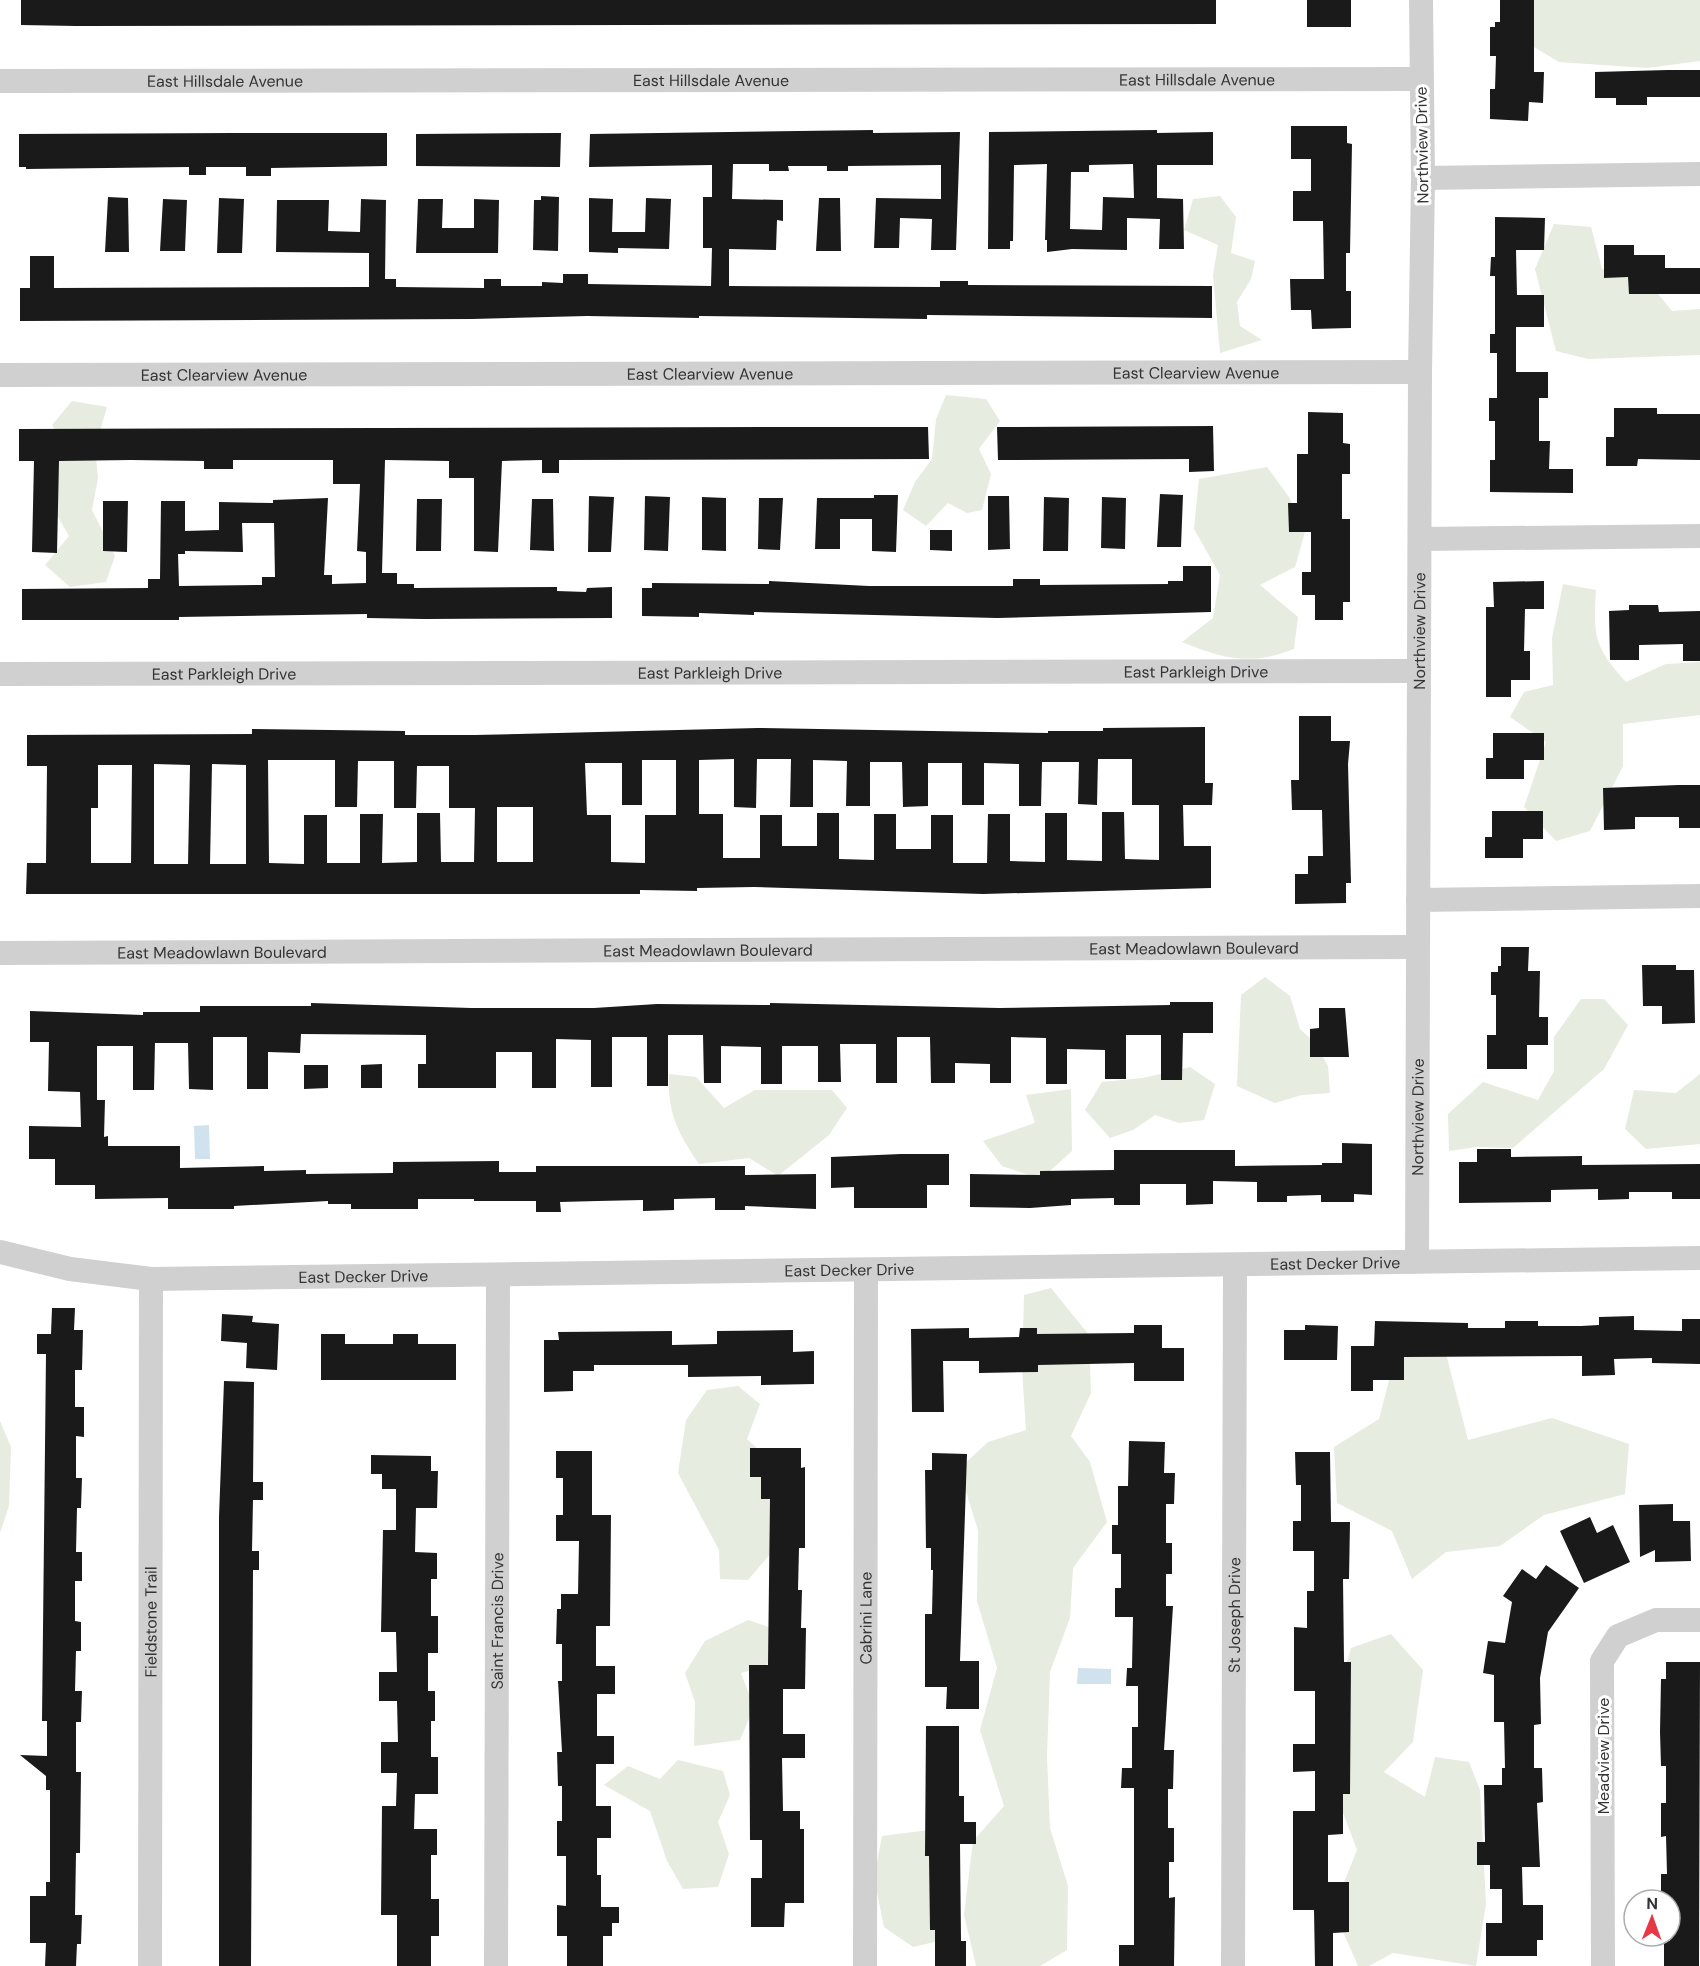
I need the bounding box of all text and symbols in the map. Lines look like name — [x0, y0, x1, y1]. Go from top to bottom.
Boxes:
street label: East Hillsdale Avenue — [633, 69, 789, 91]
street label: East Hillsdale Avenue — [1119, 69, 1275, 90]
street label: East Hillsdale Avenue — [147, 70, 303, 91]
street label: Northview Drive — [1410, 86, 1434, 204]
street label: East Clearview Avenue — [1113, 362, 1279, 383]
street label: East Clearview Avenue — [627, 363, 793, 384]
street label: East Clearview Avenue — [141, 364, 307, 385]
street label: Northview Drive — [1408, 572, 1430, 690]
street label: East Parkleigh Drive — [1124, 661, 1268, 682]
street label: East Parkleigh Drive — [638, 662, 782, 683]
street label: East Parkleigh Drive — [152, 663, 296, 684]
street label: East Meadowlawn Boulevard — [1089, 937, 1299, 959]
street label: East Meadowlawn Boulevard — [603, 939, 813, 961]
street label: East Meadowlawn Boulevard — [117, 941, 327, 963]
street label: Northview Drive — [1407, 1058, 1428, 1176]
street label: East Decker Drive — [1270, 1252, 1400, 1274]
street label: East Decker Drive — [784, 1258, 914, 1281]
street label: East Decker Drive — [298, 1265, 428, 1288]
street label: Saint Francis Drive — [486, 1552, 508, 1690]
street label: St Joseph Drive — [1223, 1557, 1245, 1673]
street label: Fieldstone Trail — [140, 1566, 161, 1678]
street label: Cabrini Lane — [855, 1572, 876, 1664]
street label: Meadview Drive — [1593, 1698, 1614, 1814]
north arrow — [1622, 1888, 1682, 1948]
text: N — [1646, 1893, 1658, 1914]

